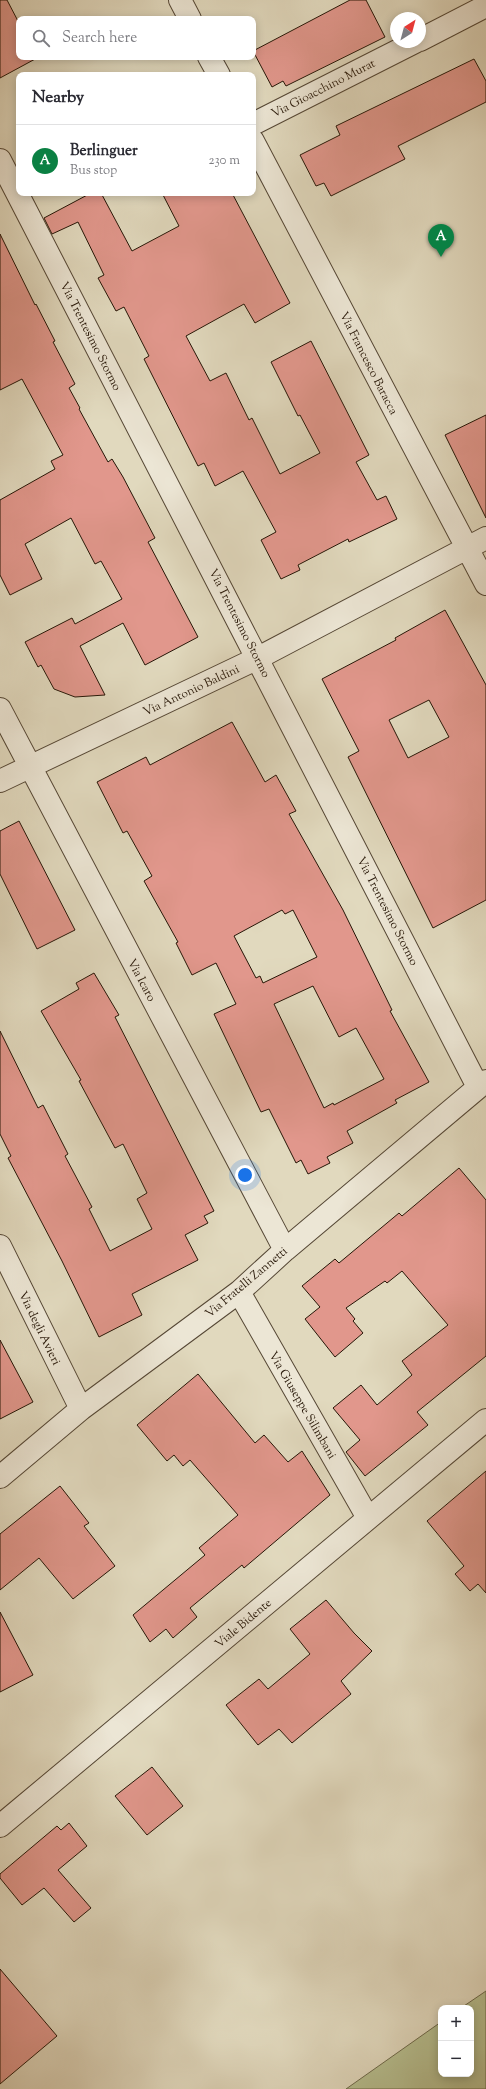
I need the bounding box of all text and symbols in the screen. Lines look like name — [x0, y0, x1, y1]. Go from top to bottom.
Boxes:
north arrow — [390, 12, 426, 48]
search box — [16, 16, 256, 60]
icon: search — [30, 27, 52, 49]
text: Search here — [62, 28, 137, 49]
street label: Via Gioacchino Murat — [268, 55, 379, 123]
text: Nearby — [32, 86, 84, 110]
text: Berlinguer — [70, 141, 138, 162]
text: A — [40, 152, 50, 170]
text: 230 m — [208, 152, 240, 170]
text: Bus stop — [70, 162, 117, 180]
pin: A — [428, 224, 454, 257]
street label: Via Trentesimo Stormo — [55, 279, 126, 395]
street label: Via Francesco Baracca — [334, 309, 402, 418]
street label: Via Trentesimo Stormo — [204, 566, 275, 682]
street label: Via Antonio Baldini — [140, 660, 243, 721]
street label: Via Trentesimo Stormo — [352, 854, 423, 970]
street label: Via Icaro — [122, 956, 160, 1006]
your location — [235, 1165, 255, 1185]
street label: Via Fratelli Zannetti — [202, 1243, 292, 1323]
street label: Via degli Avieri — [13, 1288, 65, 1369]
street label: Via Giuseppe Silimbani — [264, 1348, 341, 1463]
street label: Viale Bidente — [211, 1594, 276, 1653]
map controls — [438, 2005, 474, 2077]
button: + — [438, 2005, 474, 2041]
button: − — [438, 2041, 474, 2077]

